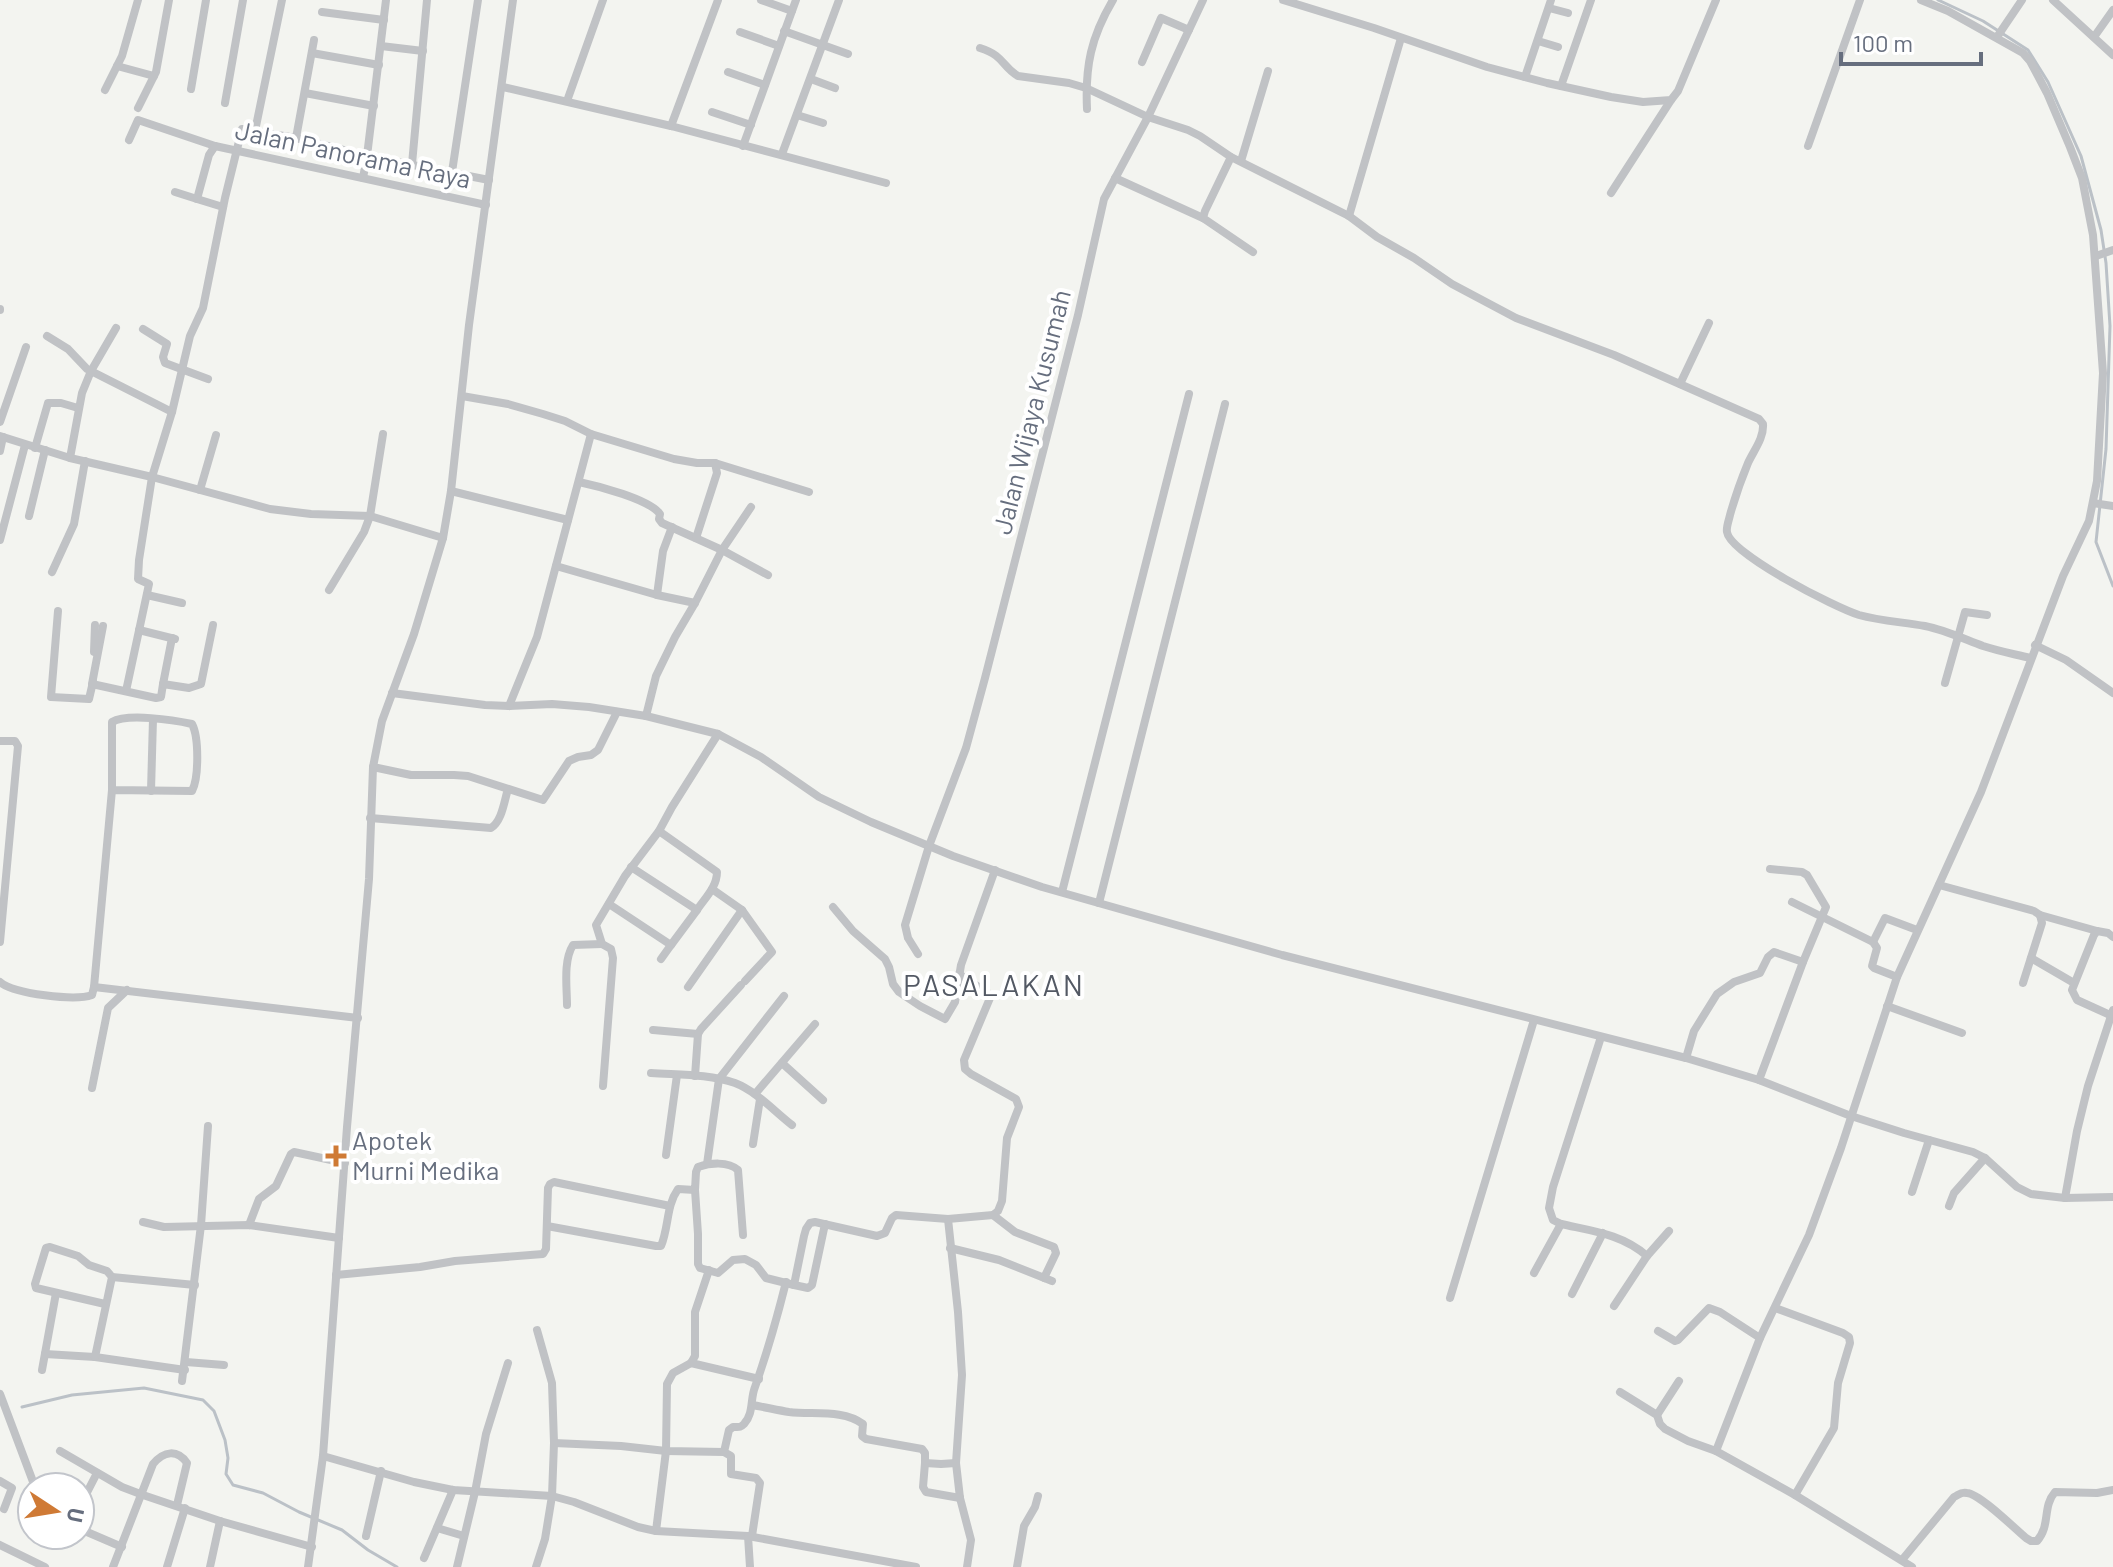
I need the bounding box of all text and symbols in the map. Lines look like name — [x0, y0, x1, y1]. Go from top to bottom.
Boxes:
scale bar — [1841, 16, 1981, 66]
text: 100 m — [1853, 28, 1913, 57]
street label: Jalan Panorama Raya — [233, 113, 474, 194]
street label: Jalan Wijaya Kusumah — [985, 286, 1076, 537]
district label: PASALAKAN — [903, 966, 1085, 1002]
place label: Apotek Murni Medika — [352, 1124, 499, 1185]
marker: Apotek Murni Medika — [327, 1147, 345, 1165]
north arrow — [16, 1471, 96, 1551]
text: U — [62, 1506, 91, 1525]

